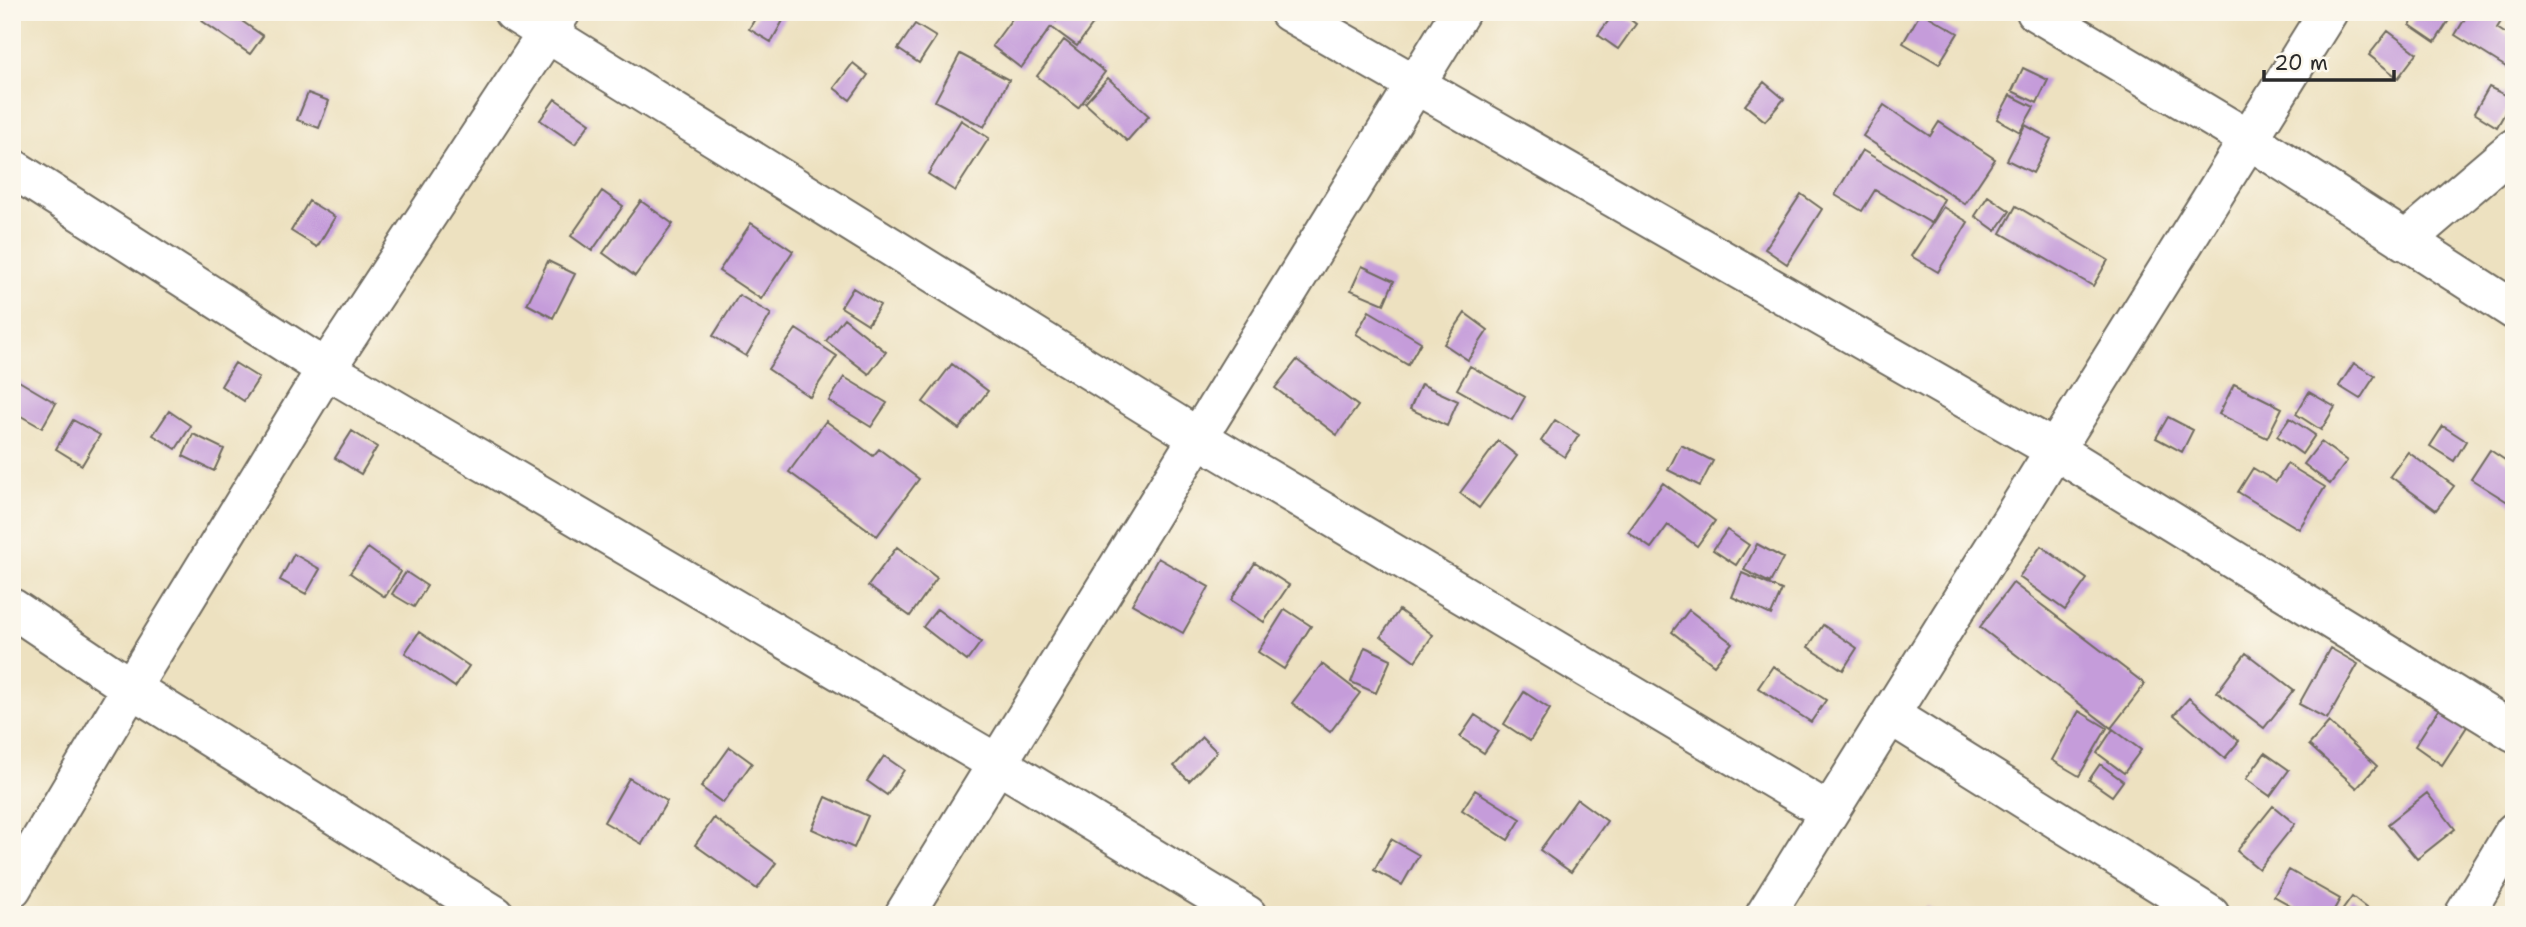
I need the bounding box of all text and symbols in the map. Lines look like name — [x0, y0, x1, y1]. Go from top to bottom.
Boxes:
scale bar — [2264, 38, 2393, 82]
text: 20 m — [2274, 49, 2328, 77]

